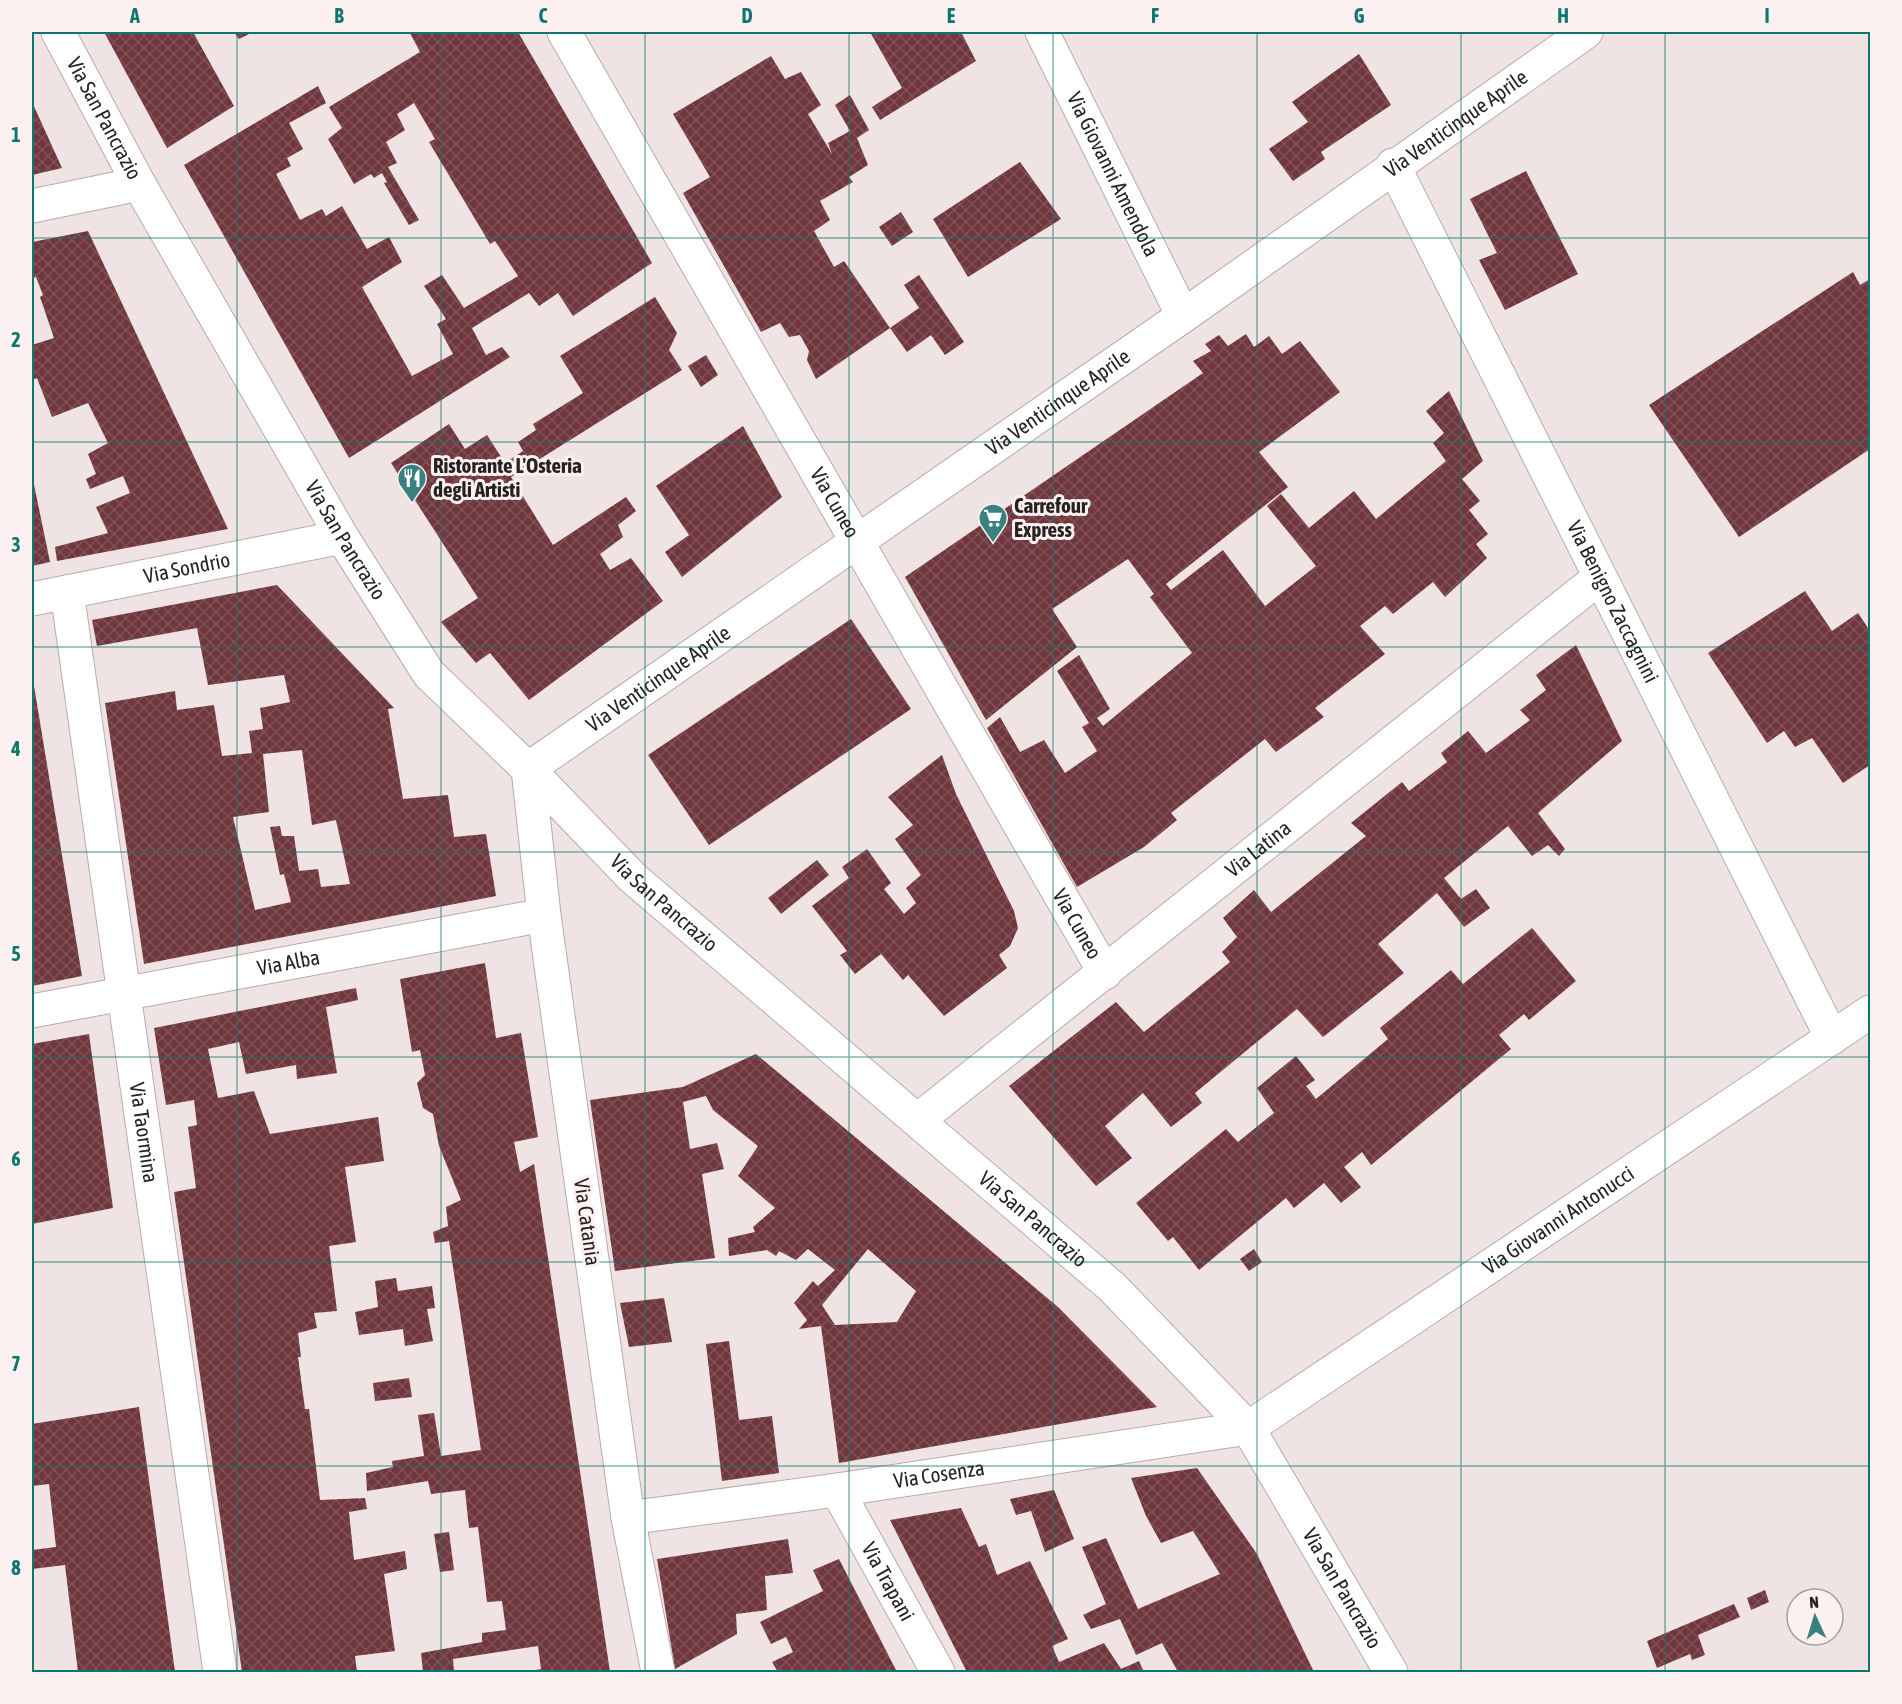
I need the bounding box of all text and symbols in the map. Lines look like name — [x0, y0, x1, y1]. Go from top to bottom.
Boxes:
text: A — [129, 4, 140, 27]
text: B — [334, 4, 344, 27]
text: C — [539, 4, 548, 27]
text: D — [741, 4, 753, 27]
text: E — [947, 4, 956, 27]
text: F — [1151, 4, 1159, 27]
text: G — [1354, 4, 1365, 27]
text: H — [1557, 4, 1569, 27]
text: I — [1764, 4, 1770, 27]
street label: Via San Pancrazio — [63, 53, 147, 183]
street label: Via Venticinque Aprile — [1379, 64, 1532, 181]
street label: Via Giovanni Amendola — [1063, 88, 1164, 260]
text: 1 — [11, 123, 21, 146]
text: 2 — [11, 328, 21, 351]
street label: Via Venticinque Aprile — [981, 343, 1134, 460]
place label: Ristorante L'Osteria degli Artisti — [433, 453, 582, 501]
restaurant icon: Ristorante L'Osteria degli Artisti — [396, 462, 428, 504]
street label: Via Cuneo — [806, 463, 865, 542]
street label: Via San Pancrazio — [301, 476, 392, 604]
place label: Carrefour Express — [1014, 493, 1088, 541]
supermarket icon: Carrefour Express — [977, 502, 1009, 544]
street label: Via Benigno Zaccagnini — [1563, 517, 1664, 686]
text: 3 — [11, 533, 21, 556]
street label: Via Sondrio — [141, 547, 232, 587]
street label: Via Venticinque Aprile — [581, 620, 734, 736]
text: 4 — [10, 737, 21, 760]
street label: Via Latina — [1220, 815, 1295, 882]
street label: Via San Pancrazio — [606, 849, 723, 956]
street label: Via Cuneo — [1048, 884, 1107, 963]
text: 5 — [11, 942, 21, 965]
street label: Via Alba — [255, 944, 322, 980]
street label: Via Taormina — [126, 1081, 164, 1184]
text: 6 — [11, 1147, 21, 1170]
street label: Via Giovanni Antonucci — [1478, 1160, 1638, 1279]
street label: Via San Pancrazio — [974, 1166, 1093, 1272]
street label: Via Catania — [570, 1177, 606, 1267]
text: 7 — [11, 1352, 21, 1375]
street label: Via Cosenza — [892, 1455, 986, 1492]
street label: Via San Pancrazio — [1298, 1524, 1387, 1652]
street label: Via Trapani — [857, 1538, 920, 1625]
text: 8 — [11, 1556, 21, 1579]
north arrow — [1785, 1587, 1845, 1647]
text: N — [1809, 1593, 1819, 1611]

